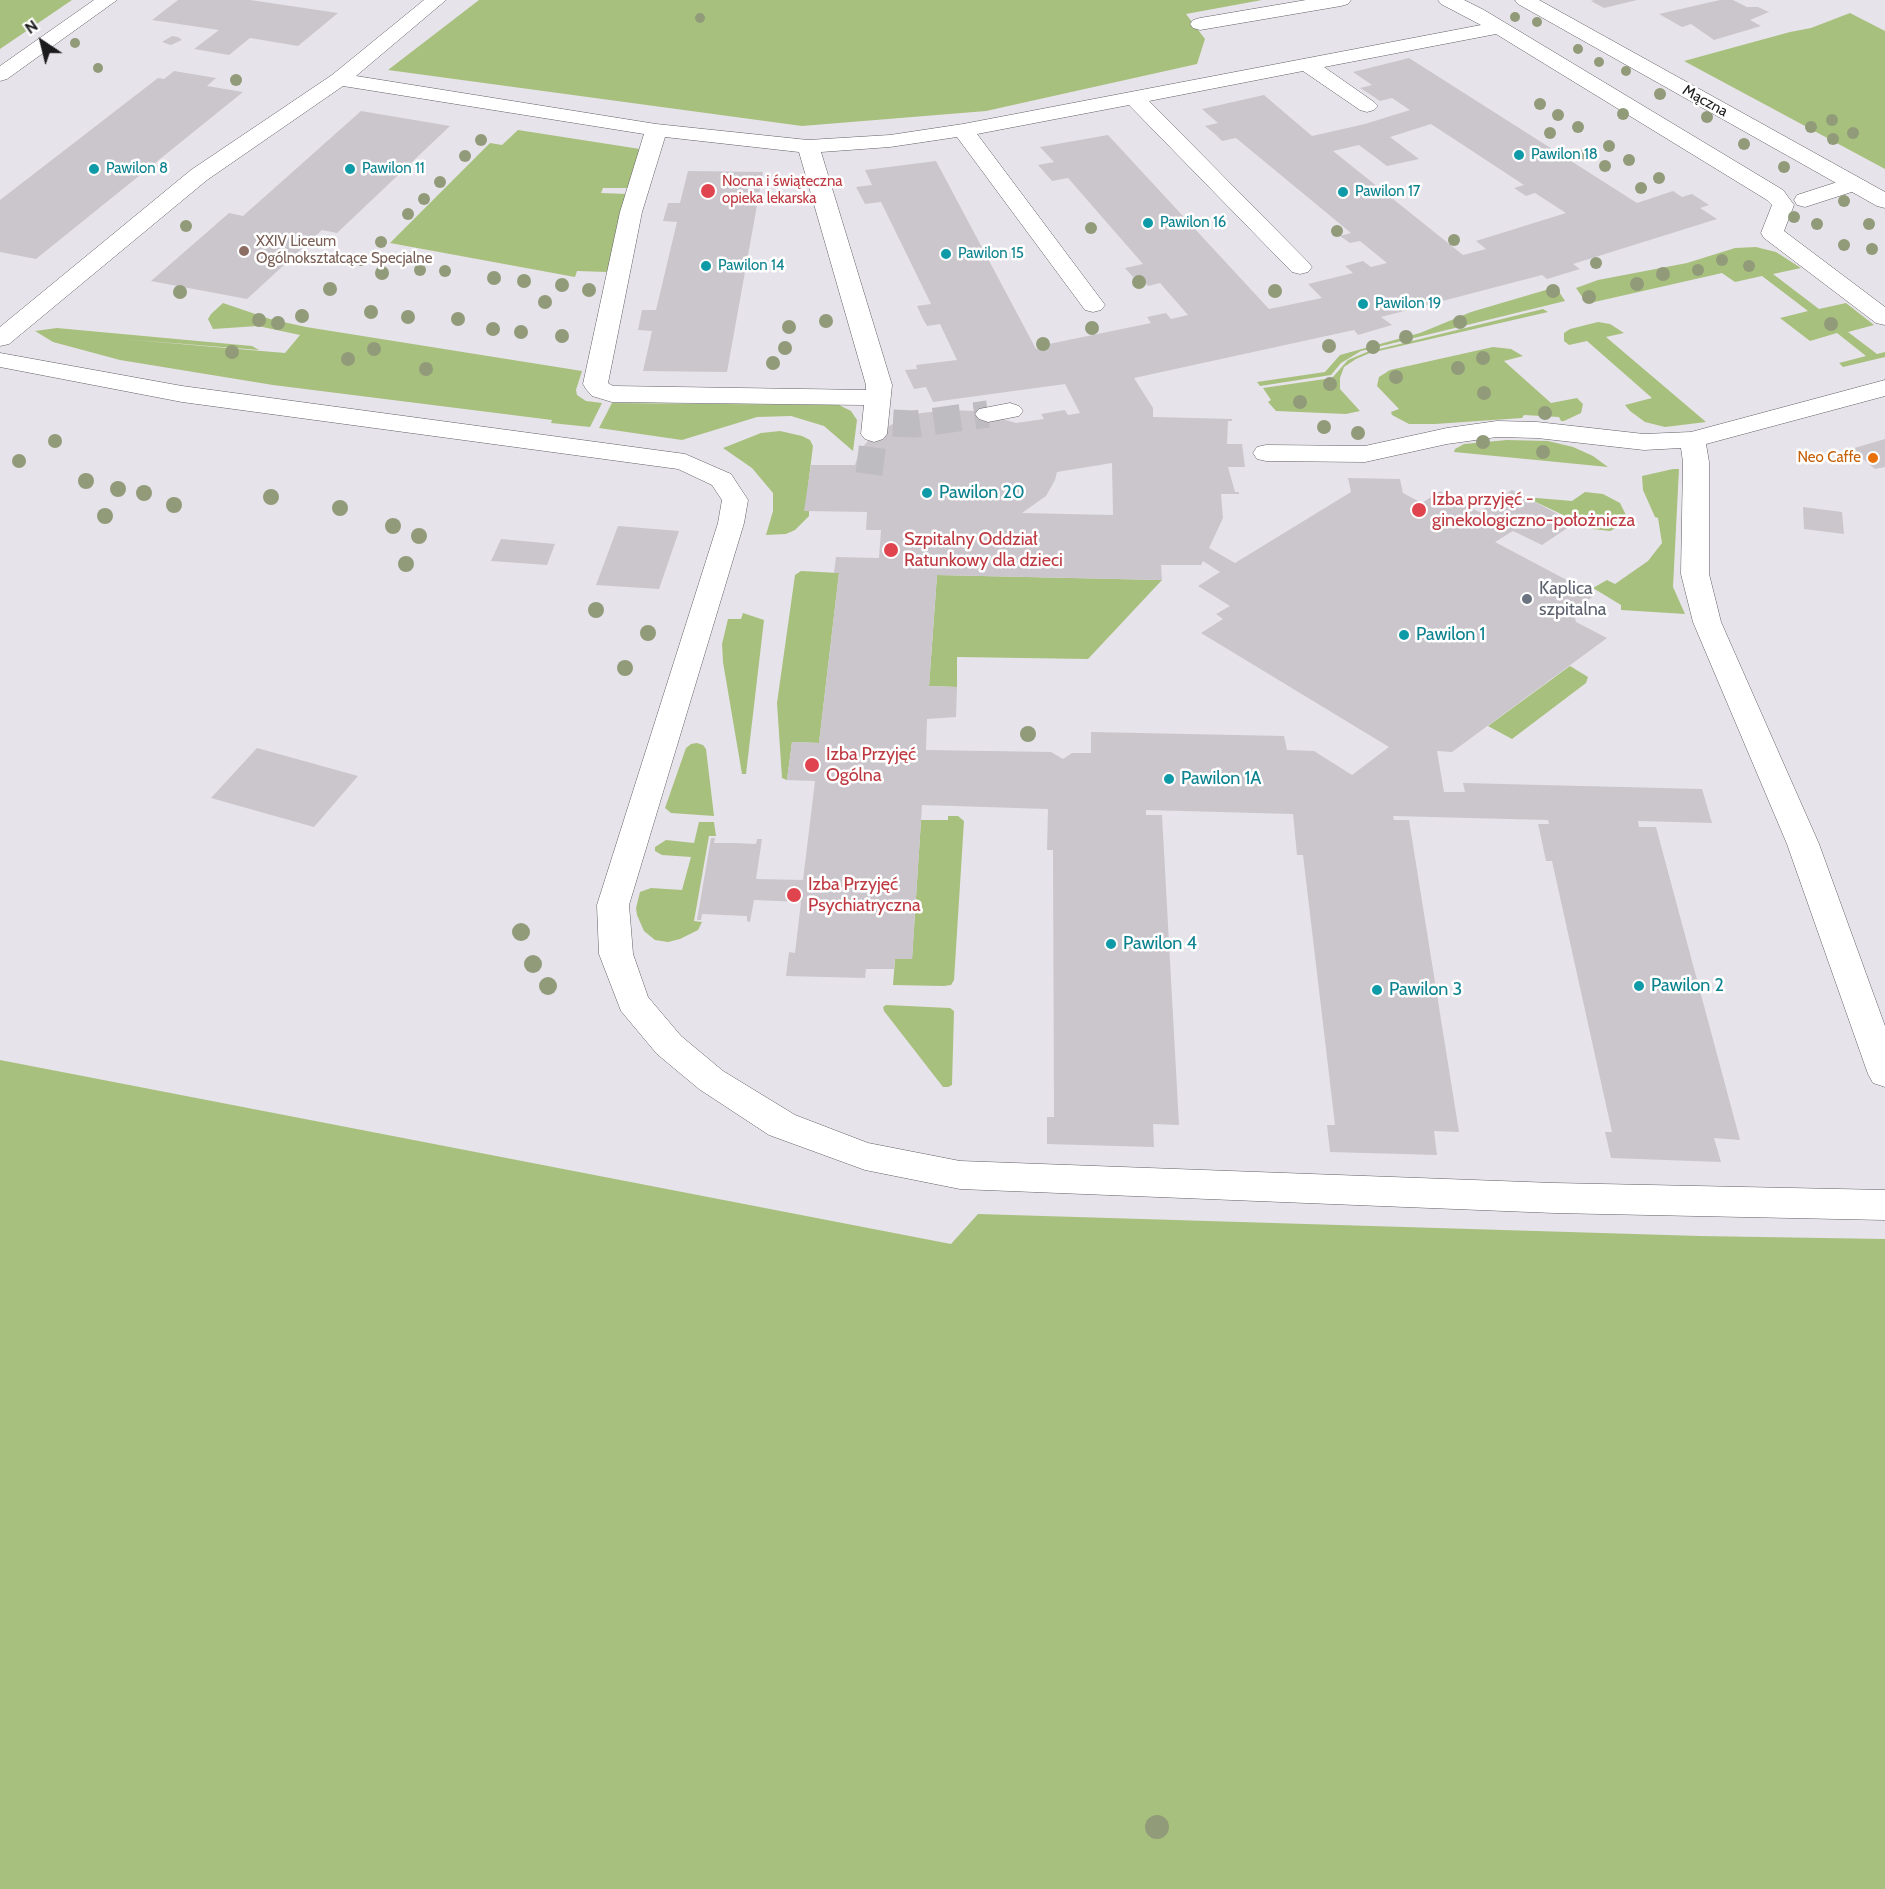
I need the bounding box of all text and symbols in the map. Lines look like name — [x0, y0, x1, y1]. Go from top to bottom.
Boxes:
north arrow — [12, 12, 72, 72]
text: N — [21, 16, 41, 38]
street label: Mączna — [1679, 81, 1731, 121]
place label: Pawilon 18 — [1531, 146, 1598, 164]
marker: Pawilon 18 — [1512, 148, 1526, 162]
place label: Pawilon 8 — [106, 160, 168, 178]
place label: Pawilon 11 — [362, 160, 425, 178]
marker: Pawilon 8 — [87, 162, 101, 176]
marker: Pawilon 11 — [343, 162, 357, 176]
place label: Nocna i świąteczna opieka lekarska — [722, 173, 843, 208]
marker: Nocna i świąteczna opieka lekarska — [699, 182, 717, 200]
place label: Pawilon 17 — [1355, 183, 1420, 201]
marker: Pawilon 17 — [1336, 185, 1350, 199]
place label: Pawilon 16 — [1160, 214, 1226, 232]
marker: Pawilon 16 — [1141, 216, 1155, 230]
place label: XXIV Liceum Ogólnokształcące Specjalne — [256, 233, 432, 268]
marker: XXIV Liceum Ogólnokształcące Specjalne — [237, 244, 251, 258]
place label: Pawilon 15 — [958, 245, 1024, 263]
marker: Pawilon 15 — [939, 247, 953, 261]
place label: Pawilon 14 — [718, 257, 784, 275]
marker: Pawilon 14 — [699, 259, 713, 273]
place label: Pawilon 19 — [1375, 295, 1441, 313]
marker: Pawilon 19 — [1356, 297, 1370, 311]
place label: Neo Caffe — [1798, 449, 1861, 467]
marker: Neo Caffe — [1866, 451, 1880, 465]
place label: Pawilon 20 — [939, 482, 1024, 504]
marker: Pawilon 20 — [920, 486, 934, 500]
place label: Izba przyjęć - ginekologiczno-położnicza — [1432, 489, 1635, 532]
marker: Izba przyjęć - ginekologiczno-położnicza — [1410, 501, 1428, 519]
place label: Szpitalny Oddział Ratunkowy dla dzieci — [904, 529, 1063, 572]
marker: Szpitalny Oddział Ratunkowy dla dzieci — [882, 541, 900, 559]
place label: Kaplica szpitalna — [1539, 578, 1606, 620]
marker: Kaplica szpitalna — [1520, 592, 1534, 606]
place label: Pawilon 1 — [1416, 624, 1485, 646]
marker: Pawilon 1 — [1397, 628, 1411, 642]
place label: Izba Przyjęć Ogólna — [826, 744, 916, 786]
marker: Izba Przyjęć Ogólna — [803, 756, 821, 774]
place label: Pawilon 1A — [1181, 768, 1261, 790]
marker: Pawilon 1A — [1162, 772, 1176, 786]
place label: Izba Przyjęć Psychiatryczna — [808, 874, 921, 916]
marker: Izba Przyjęć Psychiatryczna — [785, 886, 803, 904]
place label: Pawilon 4 — [1123, 933, 1197, 955]
marker: Pawilon 4 — [1104, 937, 1118, 951]
place label: Pawilon 2 — [1651, 975, 1724, 997]
place label: Pawilon 3 — [1389, 979, 1462, 1001]
marker: Pawilon 2 — [1632, 979, 1646, 993]
marker: Pawilon 3 — [1370, 983, 1384, 997]

